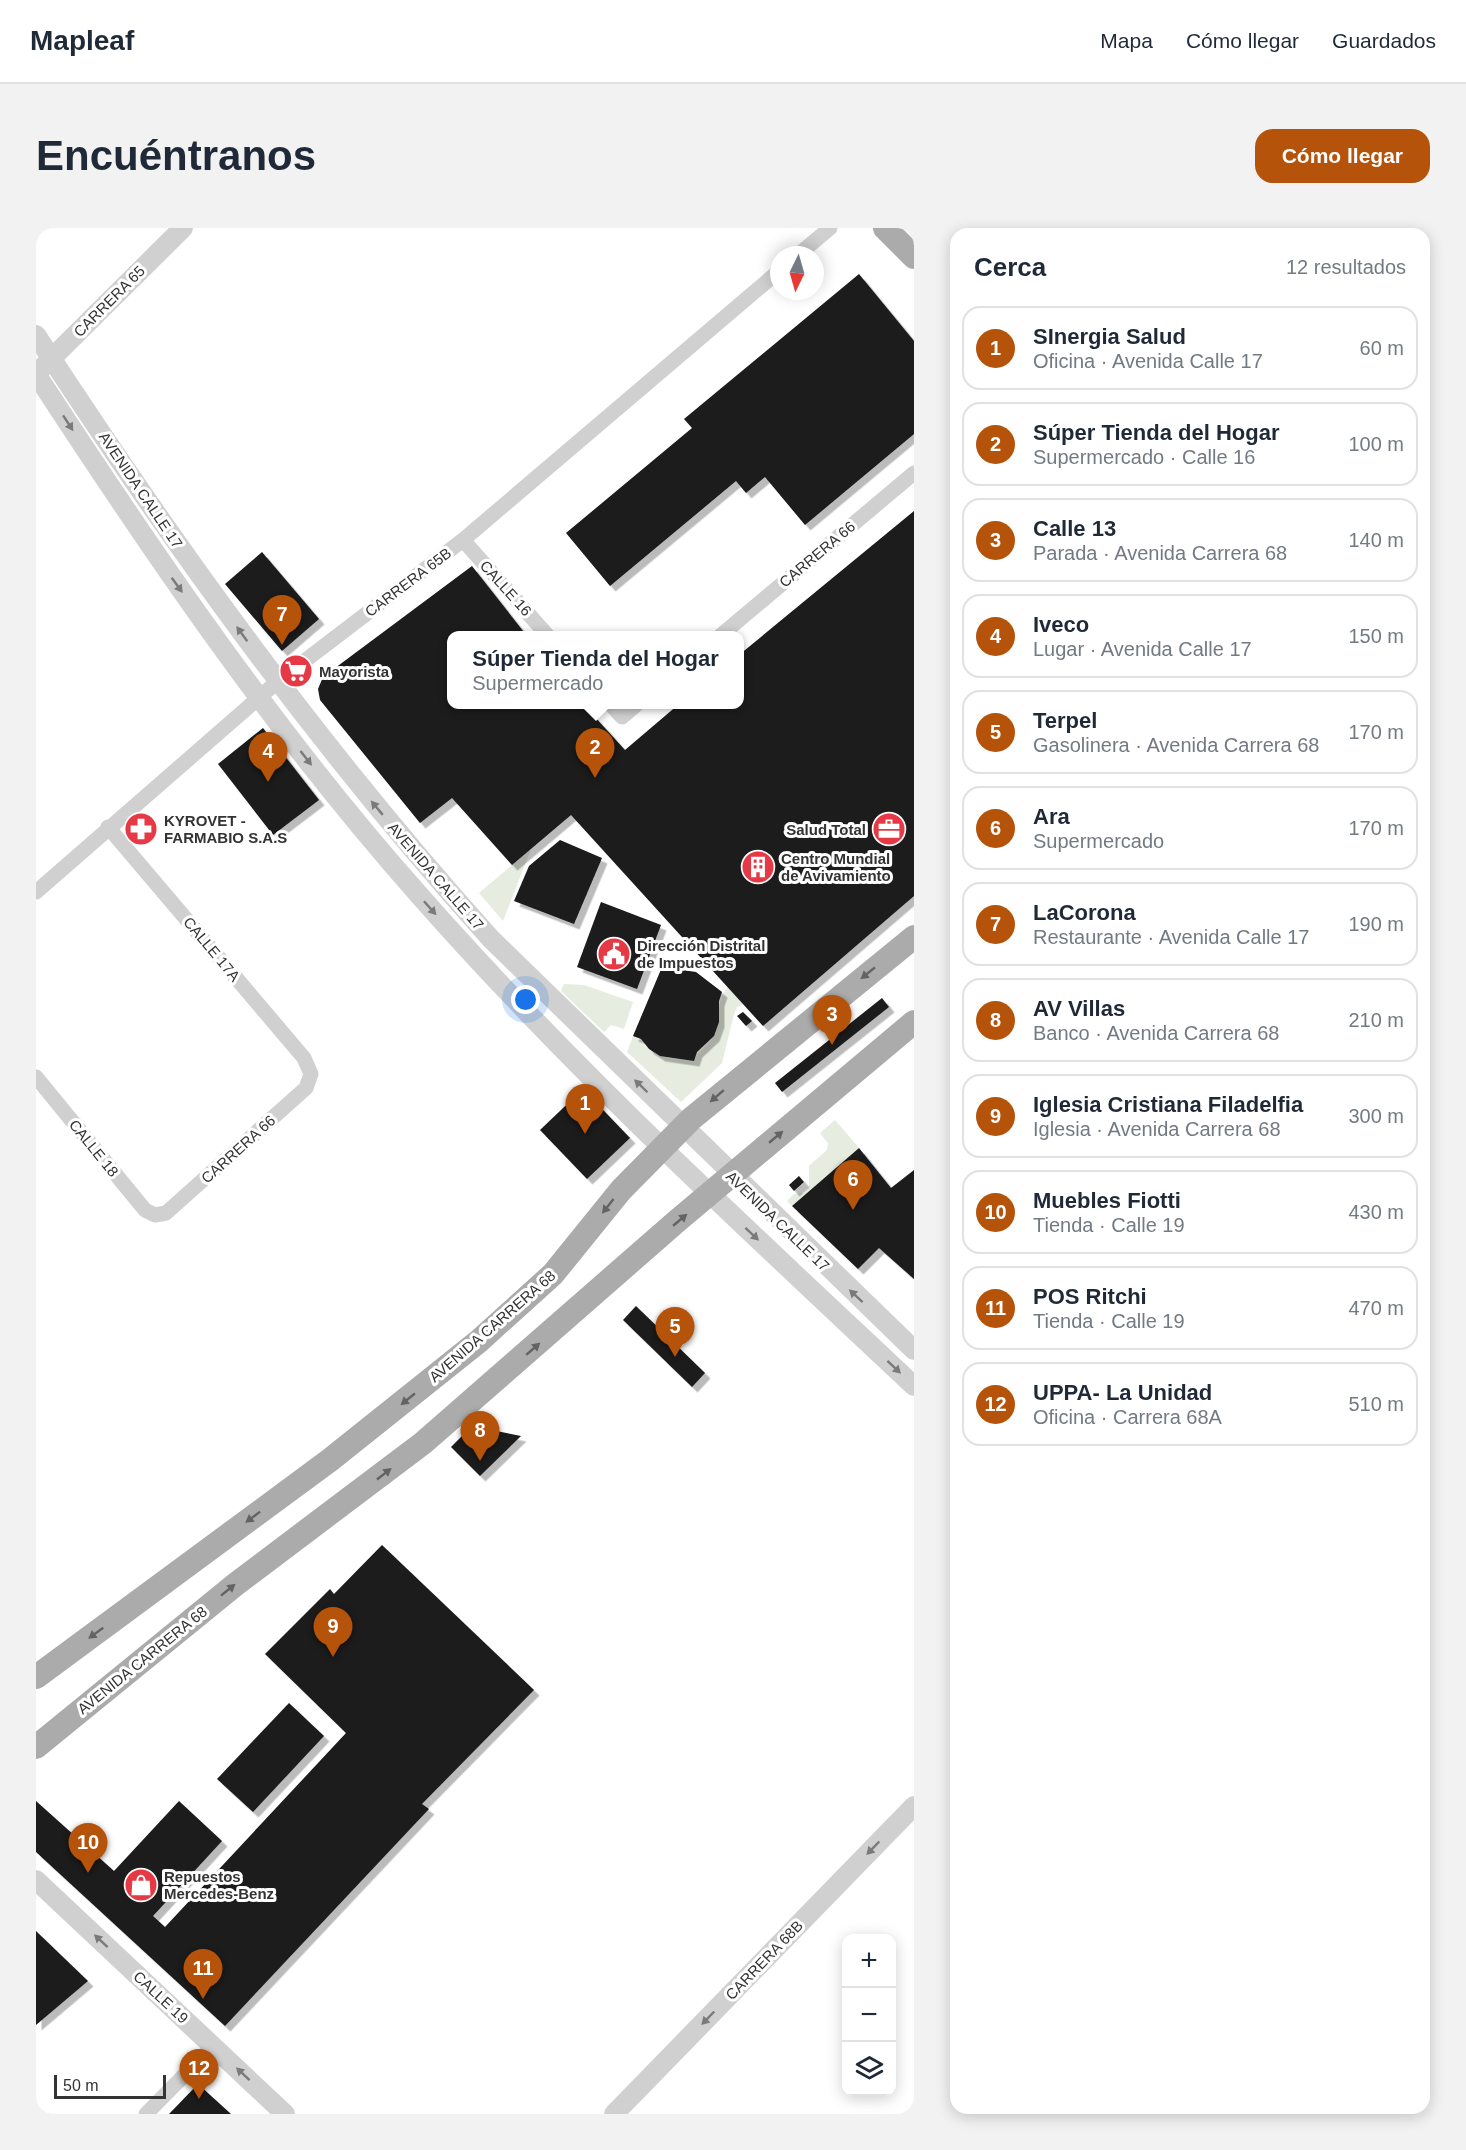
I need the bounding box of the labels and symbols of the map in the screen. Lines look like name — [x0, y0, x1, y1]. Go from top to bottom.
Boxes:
north arrow — [770, 246, 824, 300]
street label: CARRERA 65 — [70, 262, 148, 340]
one-way arrow — [63, 415, 74, 431]
street label: AVENIDA CALLE 17 — [96, 429, 186, 551]
street label: CARRERA 66 — [776, 517, 858, 591]
street label: CARRERA 65B — [362, 544, 454, 620]
street label: CALLE 16 — [477, 557, 535, 619]
one-way arrow — [170, 578, 182, 593]
pin: 7 — [262, 596, 302, 645]
one-way arrow — [237, 627, 249, 642]
supermarket icon: Mayorista — [278, 653, 314, 689]
place label: Mayorista — [319, 663, 390, 680]
pin: 2 — [576, 728, 614, 778]
pin: 4 — [248, 732, 288, 782]
one-way arrow — [300, 750, 313, 766]
one-way arrow — [371, 800, 384, 816]
pharmacy icon: KYROVET - FARMABIO S.A.S — [123, 811, 159, 847]
office icon: Salud Total — [871, 811, 907, 847]
place label: KYROVET - FARMABIO S.A.S — [164, 812, 287, 846]
street label: AVENIDA CALLE 17 — [385, 819, 487, 933]
place label: Salud Total — [786, 821, 866, 838]
building icon: Centro Mundial de Avivamiento — [740, 849, 776, 885]
place label: Centro Mundial de Avivamiento — [781, 850, 891, 884]
one-way arrow — [423, 900, 436, 915]
street label: CALLE 17A — [180, 914, 244, 984]
public building icon: Dirección Distrital de Impuestos — [596, 936, 632, 972]
place label: Dirección Distrital de Impuestos — [637, 937, 765, 971]
one-way arrow — [860, 967, 876, 980]
your location — [511, 985, 540, 1014]
pin: 3 — [812, 996, 852, 1045]
one-way arrow — [634, 1080, 648, 1094]
pin: 1 — [566, 1084, 604, 1134]
one-way arrow — [710, 1089, 725, 1102]
street label: CARRERA 66 — [198, 1111, 278, 1187]
street label: CALLE 18 — [66, 1116, 122, 1180]
one-way arrow — [768, 1131, 783, 1144]
pin: 6 — [834, 1160, 872, 1210]
street label: AVENIDA CALLE 17 — [723, 1167, 833, 1275]
one-way arrow — [602, 1198, 615, 1214]
one-way arrow — [672, 1213, 688, 1226]
one-way arrow — [745, 1227, 760, 1241]
street label: AVENIDA CARRERA 68 — [425, 1267, 559, 1385]
one-way arrow — [849, 1290, 864, 1303]
pin: 5 — [656, 1308, 694, 1357]
one-way arrow — [526, 1342, 541, 1356]
one-way arrow — [887, 1360, 901, 1374]
one-way arrow — [401, 1392, 416, 1405]
pin: 8 — [460, 1412, 500, 1461]
one-way arrow — [376, 1468, 392, 1481]
one-way arrow — [245, 1510, 260, 1522]
one-way arrow — [220, 1585, 235, 1597]
street label: AVENIDA CARRERA 68 — [74, 1603, 210, 1717]
pin: 9 — [314, 1608, 352, 1657]
one-way arrow — [89, 1627, 105, 1639]
pin: 10 — [68, 1824, 108, 1873]
one-way arrow — [867, 1840, 881, 1854]
shop icon: Repuestos Mercedes-Benz — [123, 1867, 159, 1903]
place label: Repuestos Mercedes-Benz — [164, 1868, 274, 1902]
street label: CARRERA 68B — [722, 1917, 806, 2003]
one-way arrow — [94, 1934, 108, 1948]
pin: 11 — [184, 1950, 222, 1999]
street label: CALLE 19 — [130, 1967, 192, 2027]
one-way arrow — [701, 2010, 715, 2025]
pin: 12 — [180, 2050, 218, 2099]
one-way arrow — [235, 2067, 250, 2081]
scale bar — [54, 2072, 166, 2100]

